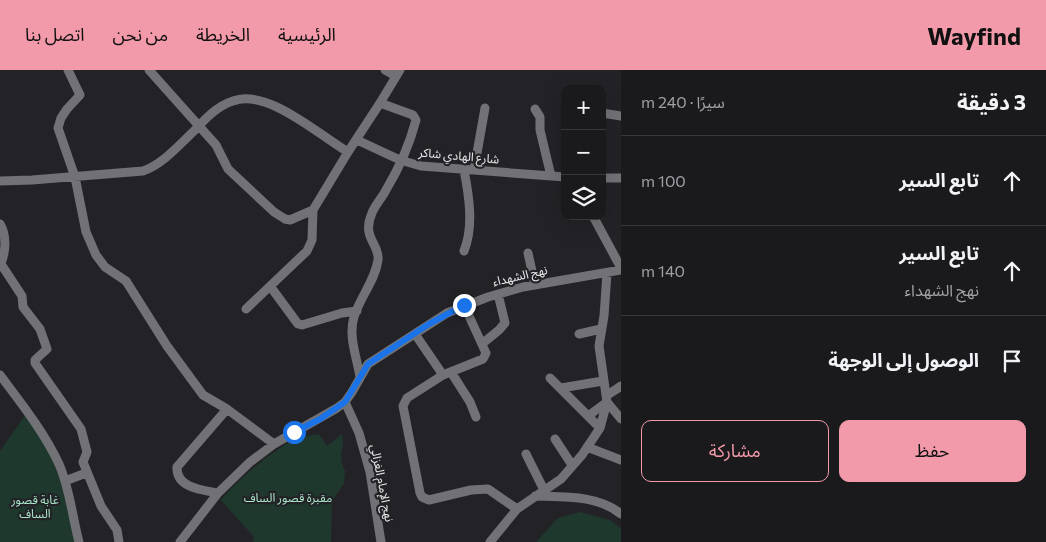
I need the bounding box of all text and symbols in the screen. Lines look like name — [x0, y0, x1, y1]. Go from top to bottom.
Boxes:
text: Wayfind — [927, 21, 1021, 50]
text: اتصل بنا — [25, 23, 85, 45]
text: من نحن — [113, 23, 168, 45]
text: الخريطة — [196, 23, 250, 45]
text: الرئيسية — [278, 23, 336, 45]
map controls — [561, 85, 606, 220]
button: + — [561, 85, 606, 130]
text: 3 دقيقة — [957, 89, 1026, 114]
text: سيرًا · 240 m — [641, 92, 725, 111]
button: − — [561, 130, 606, 175]
street label: شارع الهادي شاكر — [417, 144, 500, 169]
icon: ahead — [998, 167, 1026, 195]
text: تابع السير — [899, 168, 979, 191]
text: 100 m — [641, 171, 686, 190]
button: layers — [561, 175, 606, 220]
text: تابع السير — [899, 241, 979, 264]
icon: ahead — [998, 257, 1026, 285]
text: 140 m — [641, 261, 685, 280]
street label: نهج الشهداء — [491, 262, 549, 291]
text: نهج الشهداء — [905, 280, 979, 299]
route end — [453, 294, 476, 317]
icon: arrive — [998, 347, 1026, 375]
text: الوصول إلى الوجهة — [828, 348, 979, 371]
button: مشاركة — [641, 420, 829, 482]
button: حفظ — [839, 420, 1026, 482]
route start — [283, 421, 306, 444]
street label: نهج الإمام الغزالي — [365, 443, 397, 523]
park label: مقبرة قصور الساف — [244, 490, 332, 505]
park label: غابة قصور الساف — [10, 492, 59, 520]

